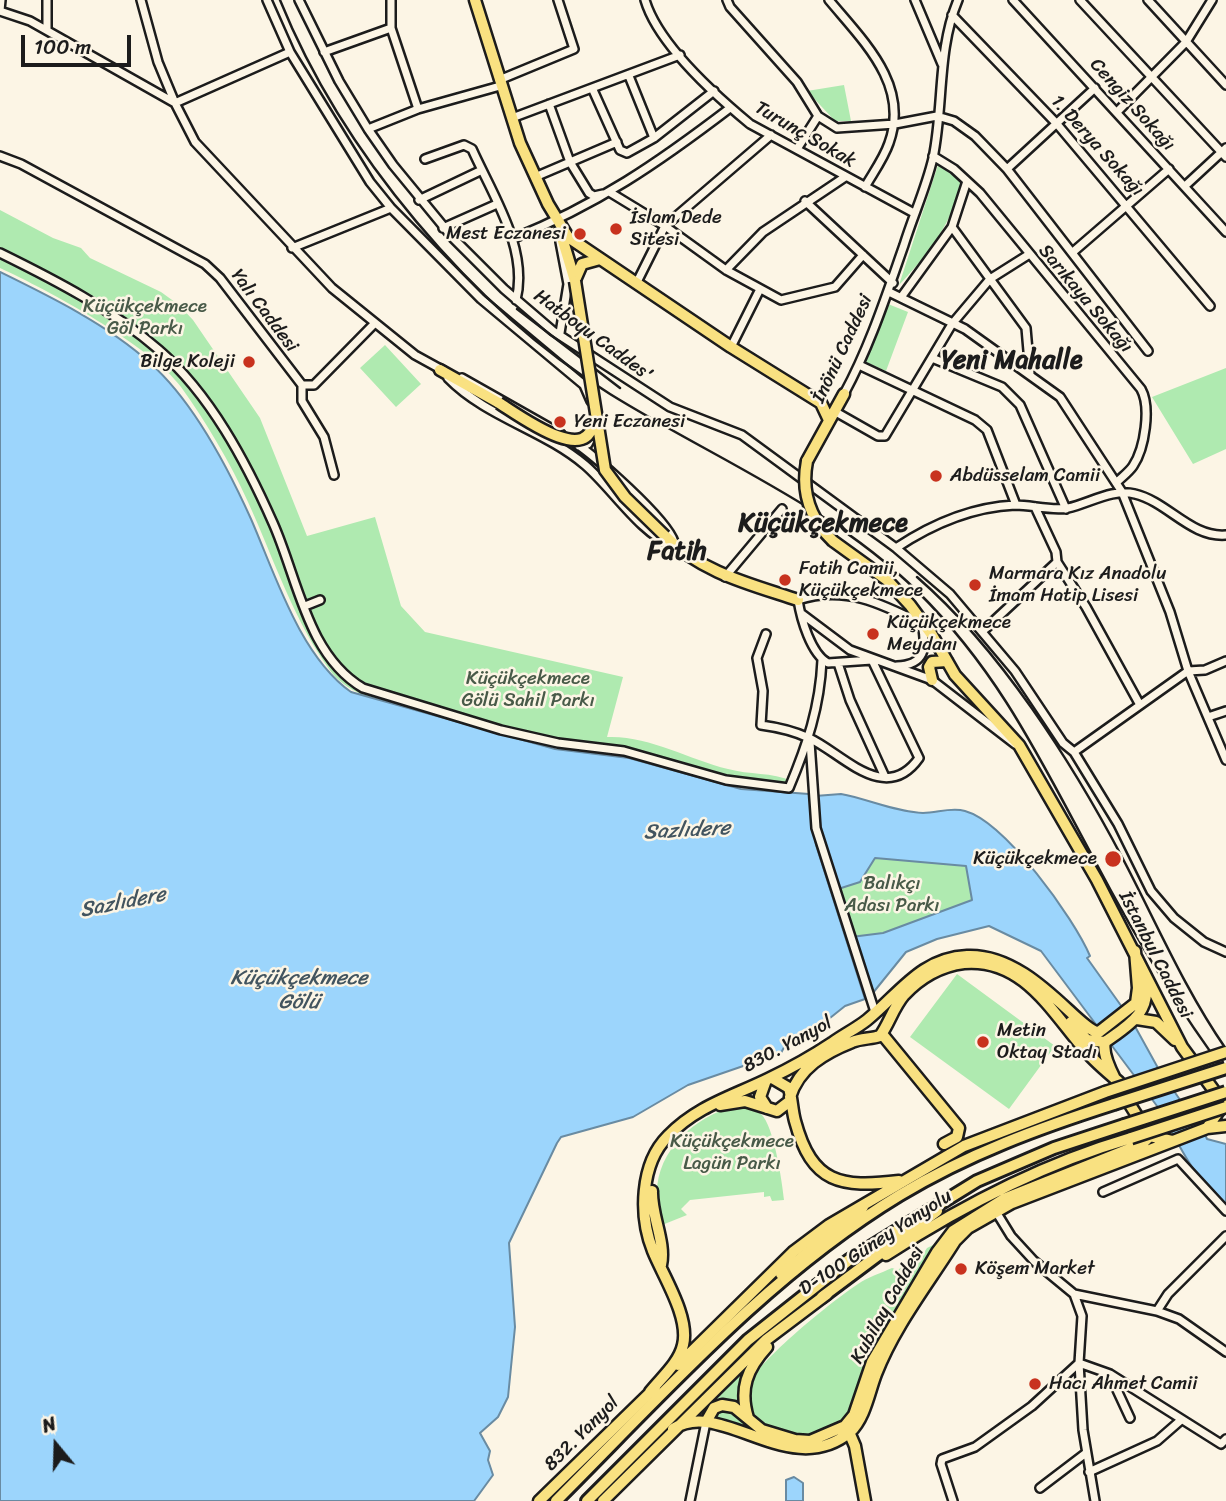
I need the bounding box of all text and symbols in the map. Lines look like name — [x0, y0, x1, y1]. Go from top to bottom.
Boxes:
scale bar — [24, 21, 135, 65]
text: 100 m — [34, 28, 91, 66]
street label: Cengiz Sokağı — [1084, 54, 1180, 156]
street label: 1. Derya Sokağı — [1046, 91, 1148, 201]
street label: Turunç Sokak — [750, 97, 860, 173]
place label: İslam Dede Sitesi — [630, 207, 722, 251]
marker: İslam Dede Sitesi — [608, 221, 624, 237]
place label: Mest Eczanesi — [446, 223, 566, 245]
marker: Mest Eczanesi — [572, 226, 588, 242]
street label: Sarıkaya Sokağı — [1033, 240, 1137, 358]
street label: Yalı Caddesi — [225, 265, 303, 357]
street label: Hatboyu Caddes' — [529, 285, 657, 387]
street label: İnönü Caddesi — [808, 291, 878, 407]
park label: Küçükçekmece Göl Parkı — [83, 296, 207, 340]
district label: Yeni Mahalle — [941, 345, 1083, 377]
place label: Bilge Koleji — [140, 351, 235, 373]
marker: Bilge Koleji — [241, 354, 257, 370]
place label: Yeni Eczanesi — [574, 411, 685, 433]
marker: Yeni Eczanesi — [552, 414, 568, 430]
place label: Abdüsselam Camii — [950, 465, 1100, 487]
marker: Abdüsselam Camii — [928, 468, 944, 484]
district label: Küçükçekmece — [738, 508, 908, 540]
district label: Fatih — [647, 536, 707, 568]
place label: Fatih Camii, Küçükçekmece — [799, 558, 923, 602]
place label: Marmara Kız Anadolu İmam Hatip Lisesi — [989, 563, 1166, 607]
marker: Fatih Camii, Küçükçekmece — [777, 572, 793, 588]
marker: Marmara Kız Anadolu İmam Hatip Lisesi — [967, 577, 983, 593]
place label: Küçükçekmece Meydanı — [887, 612, 1011, 656]
marker: Küçükçekmece Meydanı — [865, 626, 881, 642]
park label: Küçükçekmece Gölü Sahil Parkı — [461, 668, 595, 712]
water label: Sazlıdere — [643, 816, 731, 846]
place label: Küçükçekmece — [973, 848, 1097, 870]
marker: Küçükçekmece — [1103, 849, 1123, 869]
park label: Balıkçı Adası Parkı — [844, 873, 940, 917]
water label: Sazlıdere — [78, 882, 168, 924]
street label: İstanbul Caddesi — [1113, 888, 1197, 1022]
water label: Küçükçekmece Gölü — [231, 966, 367, 1016]
street label: 830. Yanyol — [740, 1012, 836, 1078]
place label: Metin Oktay Stadı — [997, 1020, 1097, 1064]
marker: Metin Oktay Stadı — [975, 1034, 991, 1050]
park label: Küçükçekmece Lagün Parkı — [670, 1131, 794, 1175]
street label: D-100 Güney Yanyolu — [795, 1185, 957, 1301]
street label: Kubilay Caddesi — [846, 1242, 930, 1368]
place label: Köşem Market — [975, 1258, 1095, 1280]
marker: Köşem Market — [953, 1261, 969, 1277]
place label: Hacı Ahmet Camii — [1049, 1373, 1198, 1395]
marker: Hacı Ahmet Camii — [1027, 1376, 1043, 1392]
street label: 832. Yanyol — [540, 1392, 624, 1476]
text: N — [37, 1407, 61, 1442]
north arrow — [21, 1410, 91, 1480]

